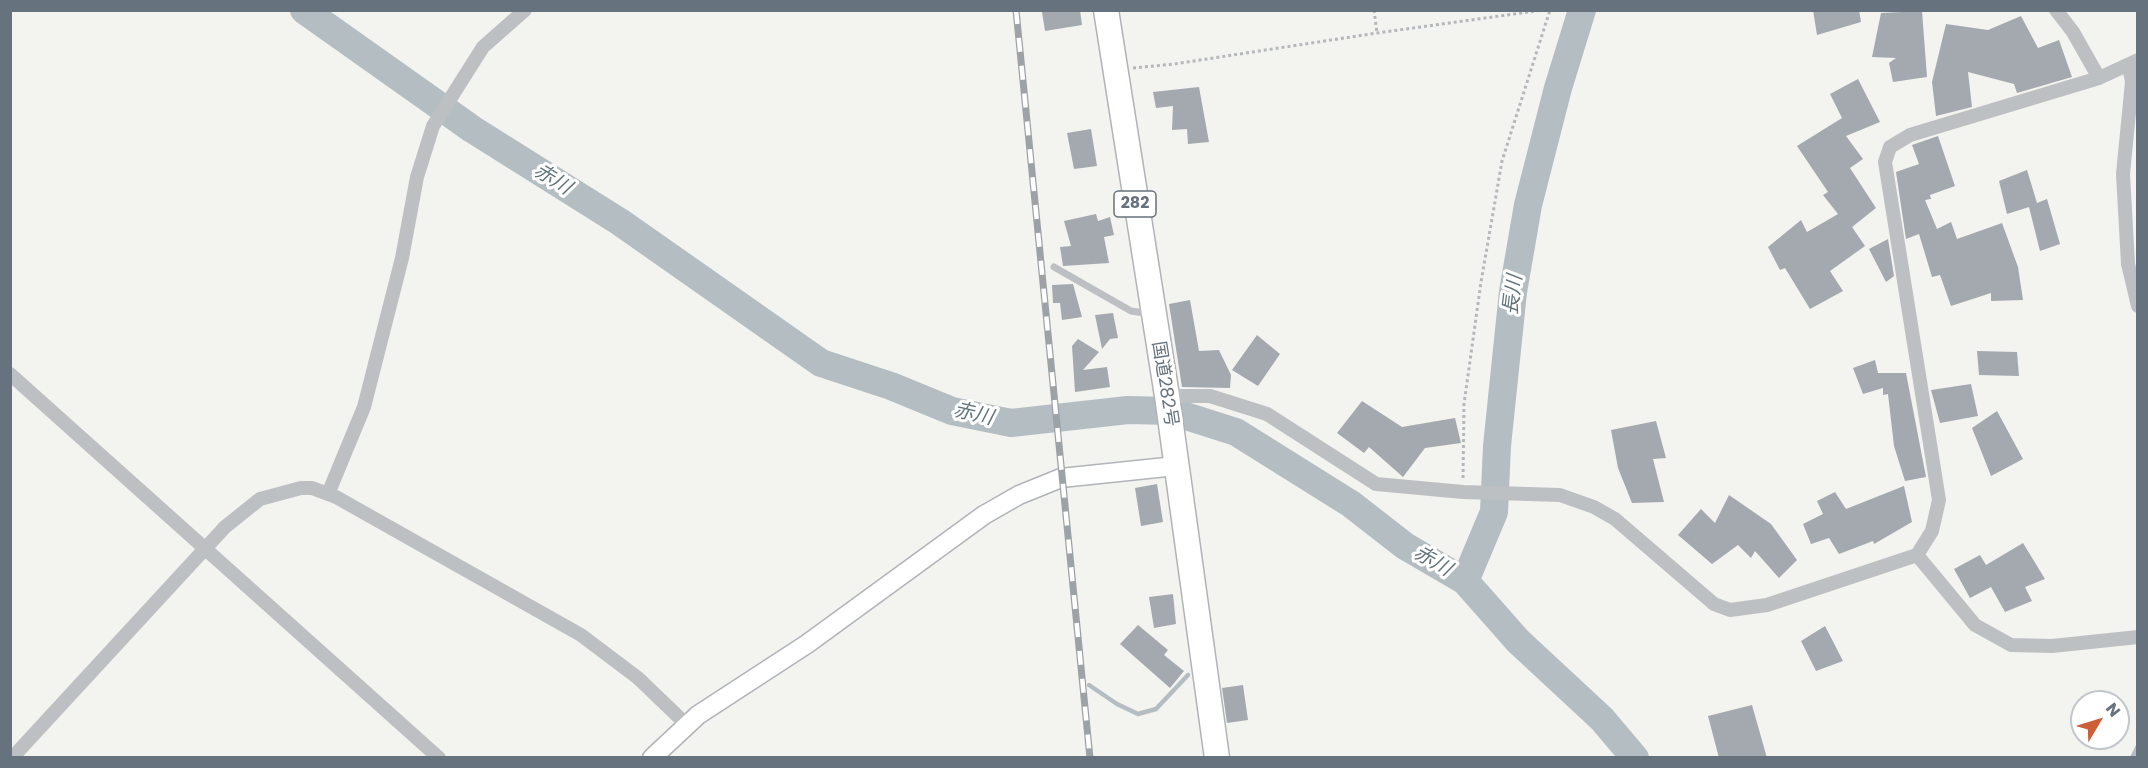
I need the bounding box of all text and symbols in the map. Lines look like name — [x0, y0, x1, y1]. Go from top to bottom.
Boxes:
water label: 赤川 — [529, 159, 575, 201]
road number: 282 — [1114, 191, 1156, 217]
water label: 長川 — [1500, 274, 1528, 316]
street label: 国道282号 — [1147, 340, 1181, 428]
water label: 赤川 — [951, 399, 995, 431]
water label: 赤川 — [1409, 542, 1455, 582]
north arrow — [2070, 690, 2130, 750]
text: N — [2100, 698, 2126, 722]

